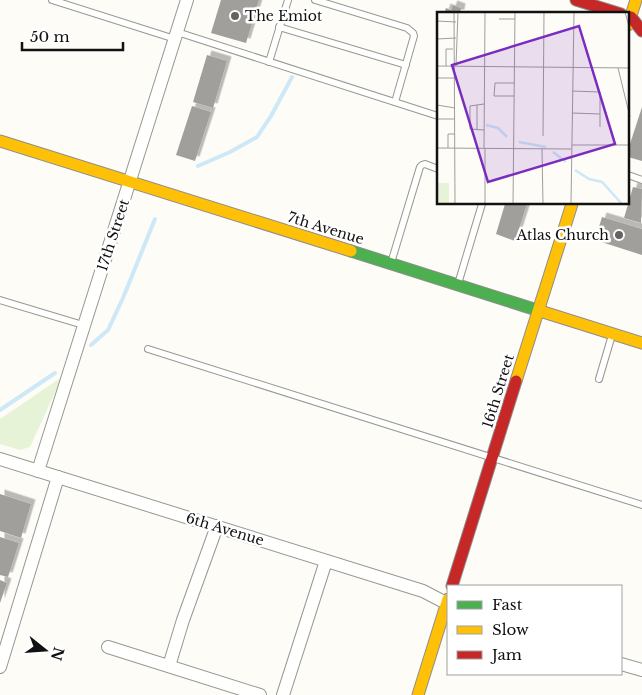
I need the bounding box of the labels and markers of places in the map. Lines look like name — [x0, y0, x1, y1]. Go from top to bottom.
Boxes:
place label: The Emiot — [245, 7, 323, 25]
marker: The Emiot — [229, 10, 241, 22]
place label: Atlas Church — [515, 226, 609, 244]
marker: Atlas Church — [613, 229, 625, 241]

